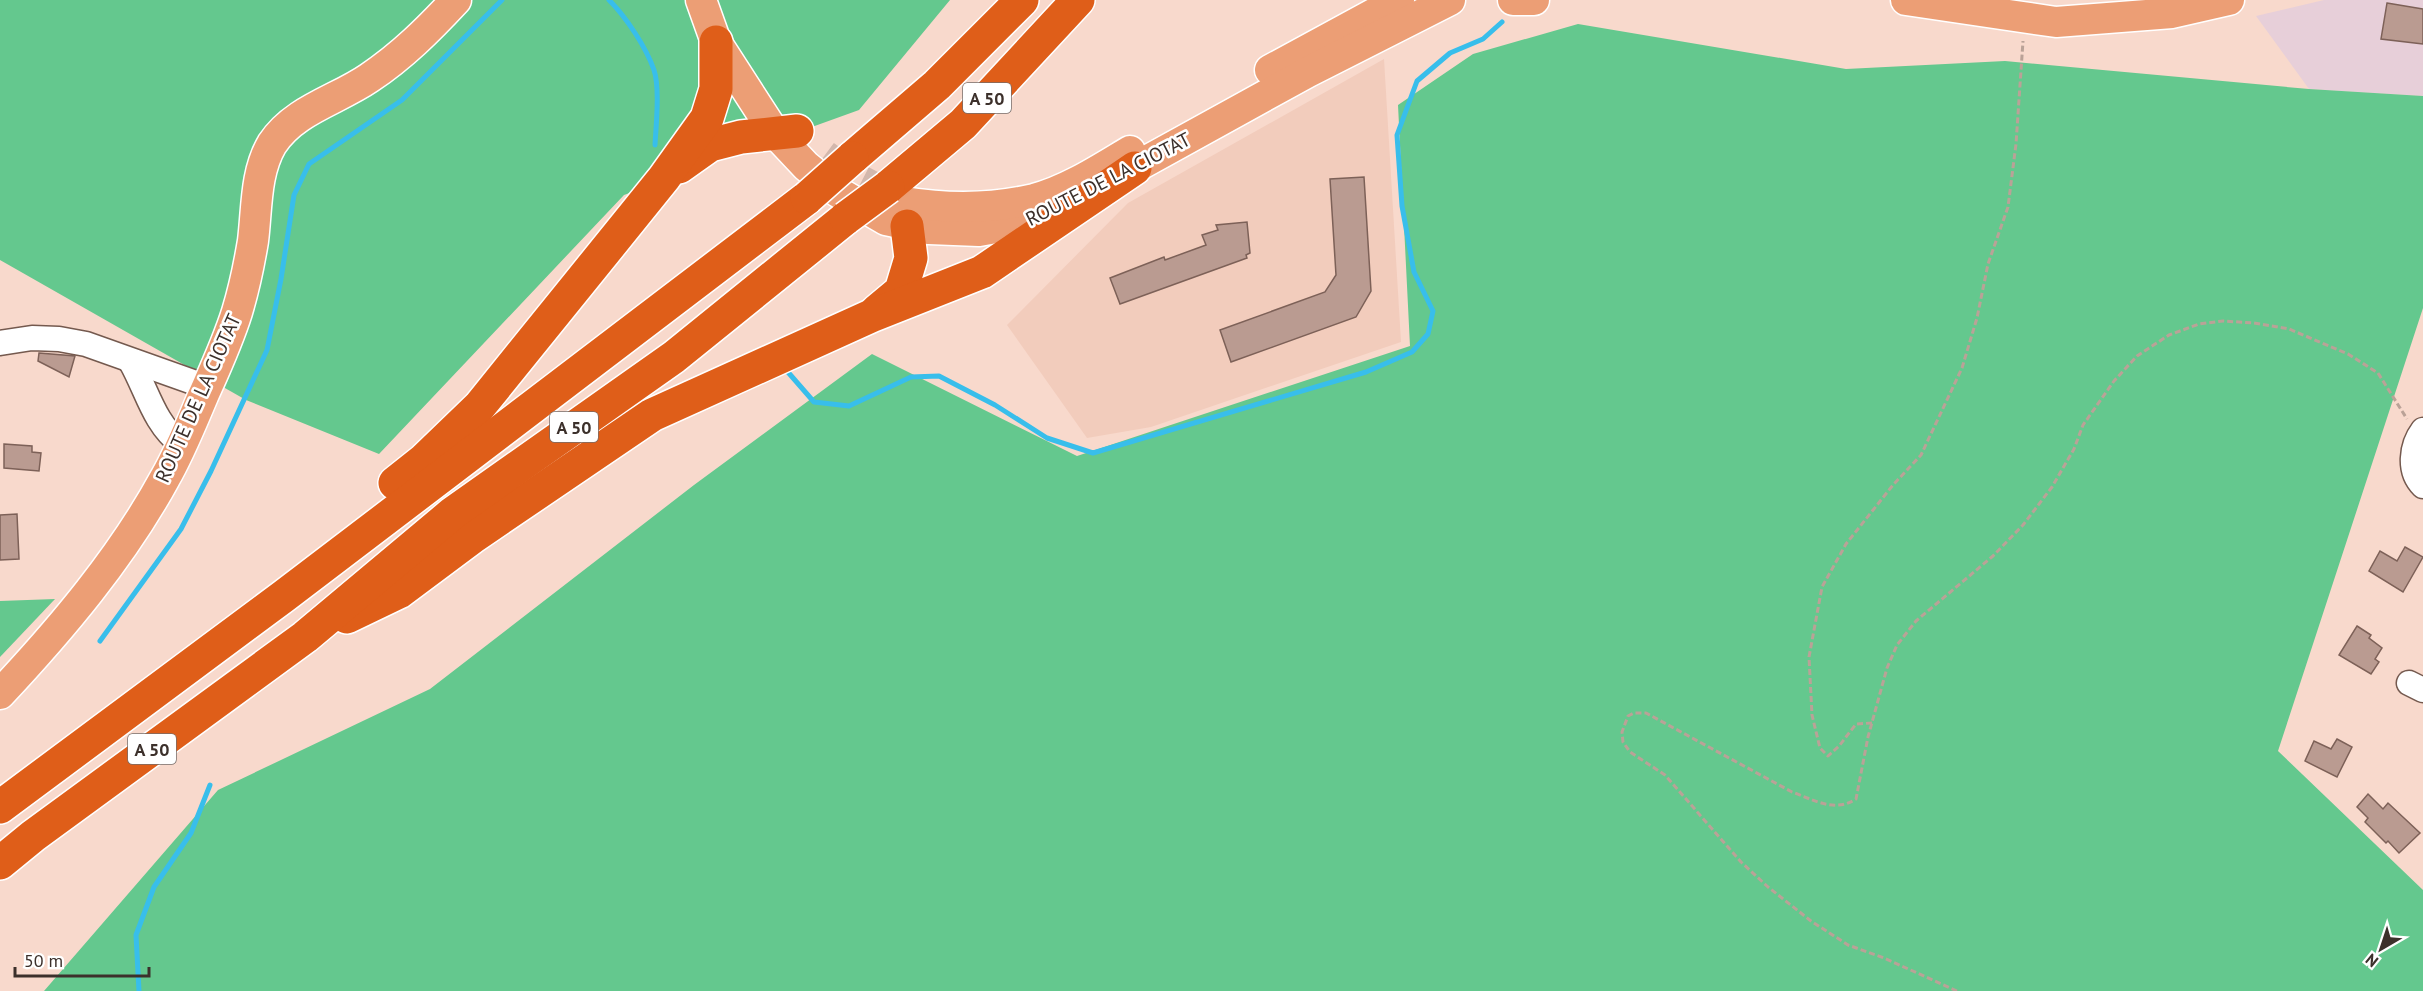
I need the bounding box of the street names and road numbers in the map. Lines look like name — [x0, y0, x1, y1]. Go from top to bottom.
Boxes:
road number: A 50 — [963, 83, 1011, 113]
street label: ROUTE DE LA CIOTAT — [1021, 126, 1195, 232]
street label: ROUTE DE LA CIOTAT — [149, 310, 247, 486]
road number: A 50 — [550, 412, 598, 442]
road number: A 50 — [128, 734, 176, 764]

